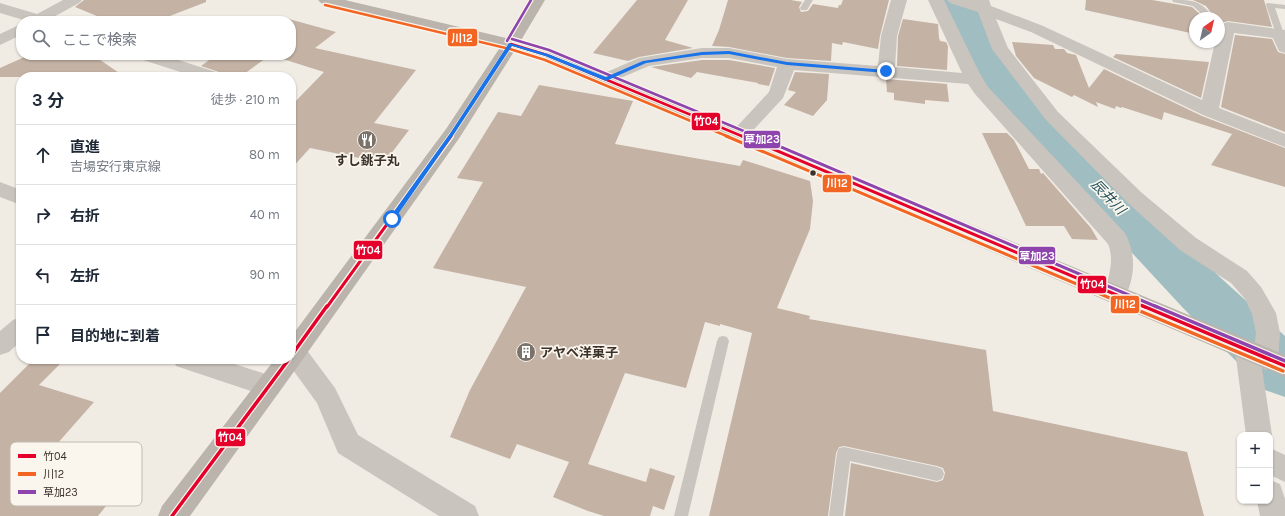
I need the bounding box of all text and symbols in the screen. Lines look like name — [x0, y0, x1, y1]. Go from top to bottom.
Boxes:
north arrow — [1189, 12, 1225, 48]
search box — [16, 16, 296, 60]
icon: search — [30, 27, 52, 49]
line badge: 川12 — [447, 28, 478, 47]
text: ここで検索 — [62, 31, 137, 49]
text: 川12 — [451, 32, 473, 45]
route end — [877, 62, 895, 80]
text: 3 分 — [32, 90, 64, 110]
text: 徒歩 · 210 m — [211, 92, 280, 107]
line badge: 竹04 — [691, 112, 721, 131]
text: 竹04 — [694, 115, 719, 128]
restaurant icon: すし銚子丸 — [356, 129, 378, 151]
line badge: 草加23 — [743, 130, 781, 149]
text: 草加23 — [744, 133, 780, 146]
text: 直進 — [70, 138, 100, 156]
icon: ahead — [32, 144, 54, 166]
text: 80 m — [249, 147, 280, 162]
place label: すし銚子丸 — [334, 153, 400, 168]
text: 吉場安行東京線 — [70, 159, 161, 174]
unlabelled marker — [808, 168, 818, 178]
line badge: 川12 — [822, 174, 852, 193]
water label: 辰井川 — [1087, 176, 1130, 219]
text: 川12 — [826, 177, 848, 190]
icon: right — [32, 204, 54, 226]
text: 右折 — [70, 207, 100, 225]
text: 40 m — [250, 207, 280, 222]
route start — [383, 210, 401, 228]
line badge: 竹04 — [353, 240, 383, 260]
text: 竹04 — [356, 244, 381, 257]
line badge: 草加23 — [1018, 246, 1056, 265]
text: 草加23 — [1019, 250, 1055, 263]
icon: left — [32, 264, 54, 286]
text: 左折 — [70, 267, 100, 285]
text: 90 m — [249, 267, 280, 282]
line badge: 竹04 — [1077, 275, 1107, 294]
text: 竹04 — [1080, 278, 1105, 291]
line badge: 川12 — [1110, 295, 1140, 314]
text: 川12 — [1114, 298, 1136, 311]
icon: arrive — [32, 324, 54, 346]
text: 目的地に到着 — [70, 327, 160, 345]
building icon: アヤベ洋菓子 — [515, 341, 537, 363]
place label: アヤベ洋菓子 — [540, 345, 618, 360]
line badge: 竹04 — [215, 428, 246, 447]
text: 竹04 — [218, 431, 243, 444]
map controls — [1237, 432, 1273, 504]
button: + — [1237, 432, 1273, 468]
legend — [10, 442, 142, 506]
text: 竹04 — [43, 450, 67, 463]
text: 川12 — [43, 468, 64, 481]
button: − — [1237, 468, 1273, 504]
text: 草加23 — [43, 486, 78, 499]

